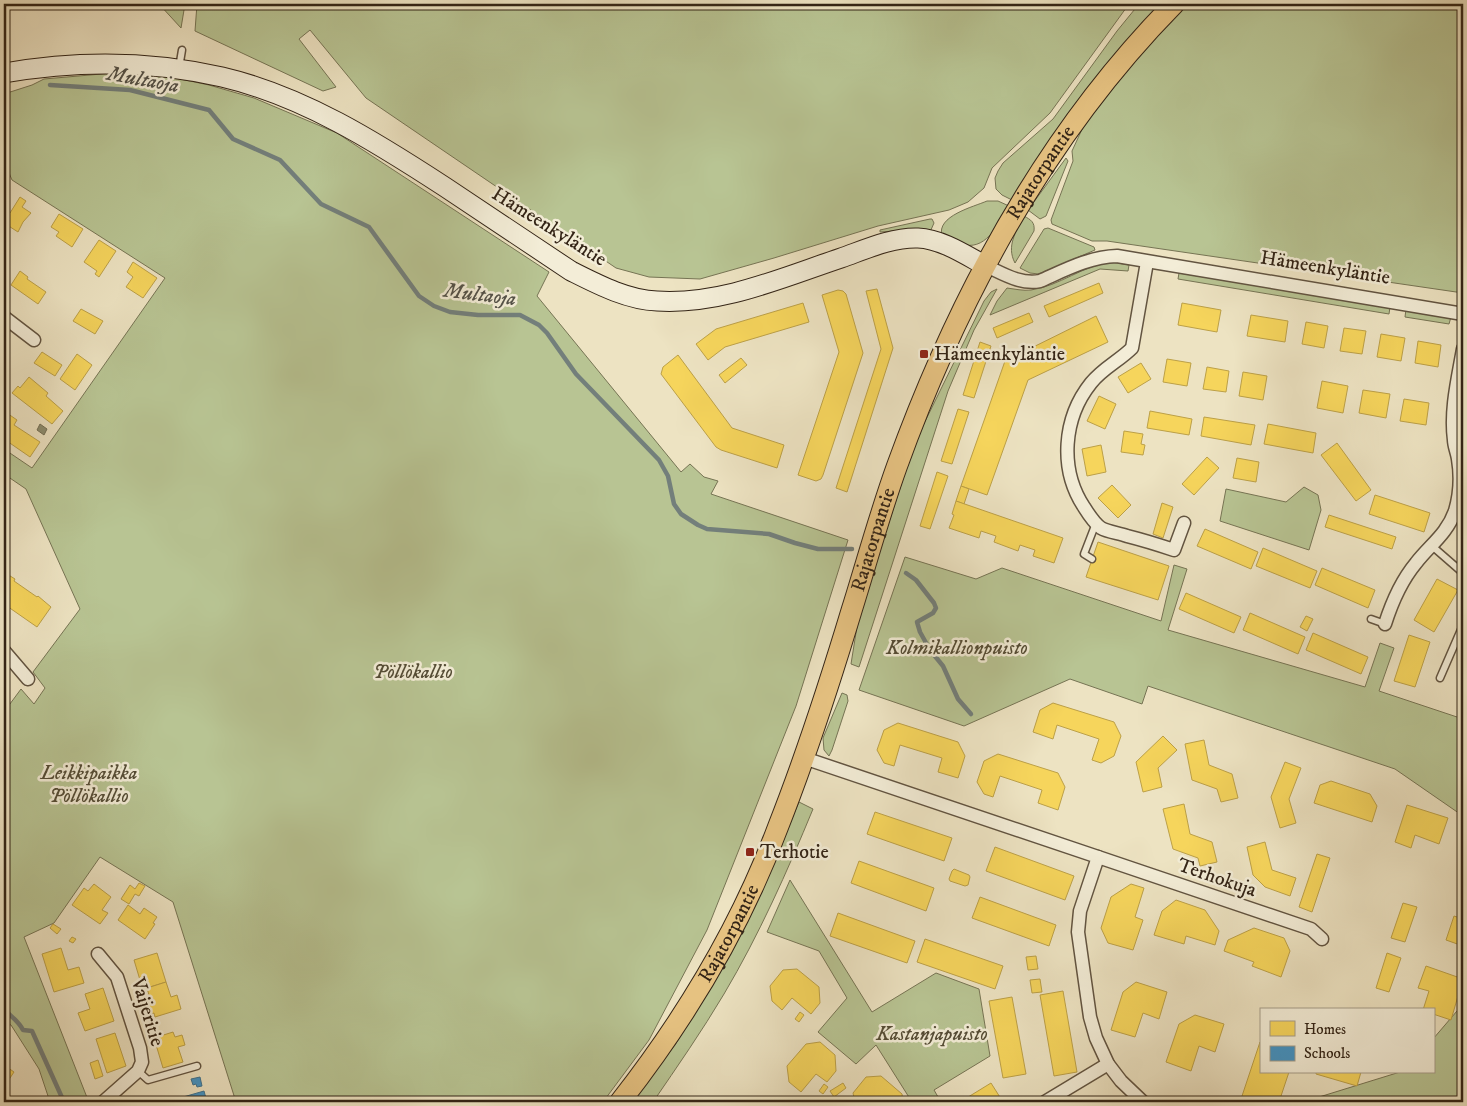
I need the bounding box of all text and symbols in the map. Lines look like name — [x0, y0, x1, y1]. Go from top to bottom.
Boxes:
water label: Multaoja — [103, 61, 181, 99]
street label: Rajatorpantie — [1001, 121, 1080, 224]
street label: Hämeenkyläntie — [487, 182, 611, 272]
street label: Hämeenkyläntie — [1258, 245, 1392, 291]
water label: Multaoja — [440, 277, 518, 312]
place label: Hämeenkyläntie — [934, 342, 1065, 367]
marker: Hämeenkyläntie — [918, 348, 930, 360]
street label: Rajatorpantie — [846, 485, 901, 595]
park label: Kolmikallionpuisto — [885, 636, 1028, 661]
park label: Pöllökallio — [373, 660, 453, 685]
park label: Leikkipaikka Pöllökallio — [40, 761, 137, 809]
place label: Terhotie — [760, 840, 829, 865]
marker: Terhotie — [744, 846, 756, 858]
street label: Terhokuja — [1174, 853, 1260, 903]
street label: Rajatorpantie — [693, 881, 765, 987]
street label: Vaijeritie — [124, 974, 169, 1049]
legend — [1260, 1008, 1434, 1074]
text: Homes — [1304, 1020, 1346, 1039]
park label: Kastanjapuisto — [875, 1022, 988, 1047]
text: Schools — [1304, 1044, 1350, 1063]

